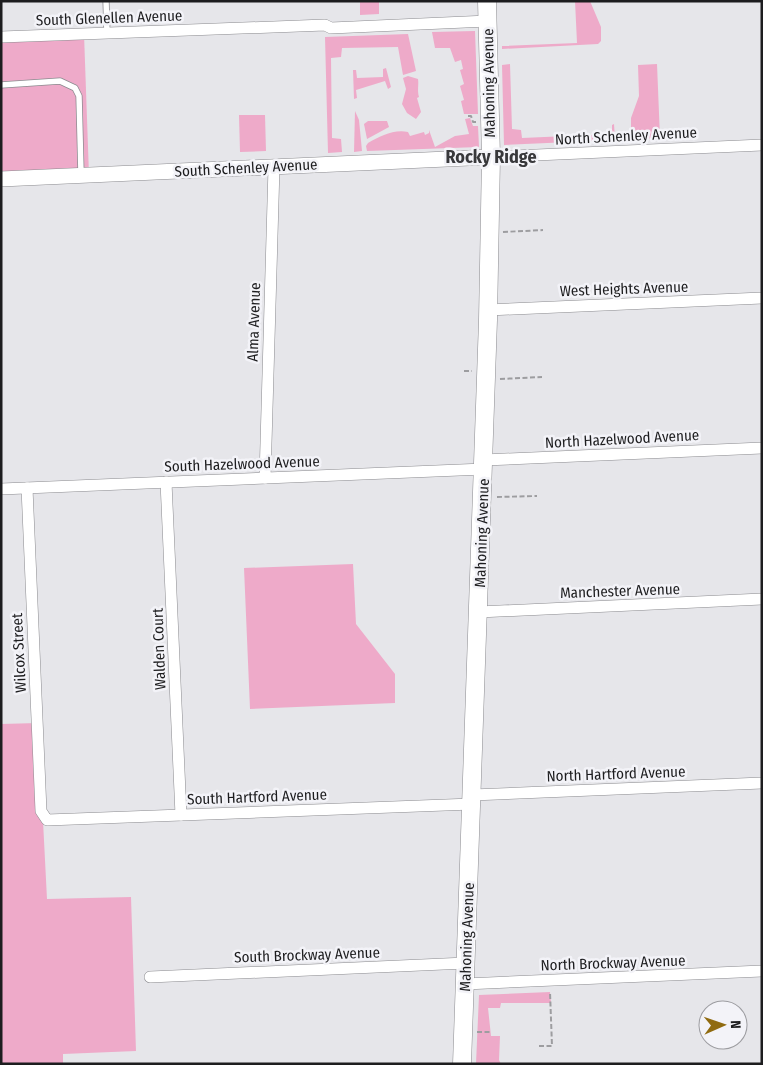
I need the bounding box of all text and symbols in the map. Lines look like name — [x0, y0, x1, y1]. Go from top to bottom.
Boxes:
street label: South Glenellen Avenue — [35, 6, 183, 30]
street label: Mahoning Avenue — [479, 28, 499, 138]
street label: North Schenley Avenue — [555, 123, 697, 149]
district label: Rocky Ridge — [445, 146, 537, 168]
street label: South Schenley Avenue — [174, 155, 318, 181]
street label: West Heights Avenue — [559, 278, 689, 300]
street label: Alma Avenue — [244, 282, 264, 362]
street label: North Hazelwood Avenue — [544, 426, 700, 452]
street label: South Hazelwood Avenue — [164, 452, 320, 476]
street label: Mahoning Avenue — [471, 478, 493, 588]
street label: Manchester Avenue — [560, 580, 680, 602]
street label: Walden Court — [149, 608, 169, 690]
street label: Wilcox Street — [8, 613, 30, 693]
street label: North Hartford Avenue — [546, 763, 686, 785]
street label: South Hartford Avenue — [187, 786, 327, 808]
street label: Mahoning Avenue — [456, 882, 478, 992]
street label: South Brockway Avenue — [234, 943, 380, 967]
street label: North Brockway Avenue — [540, 951, 686, 975]
north arrow — [698, 1000, 748, 1050]
text: N — [727, 1020, 744, 1029]

